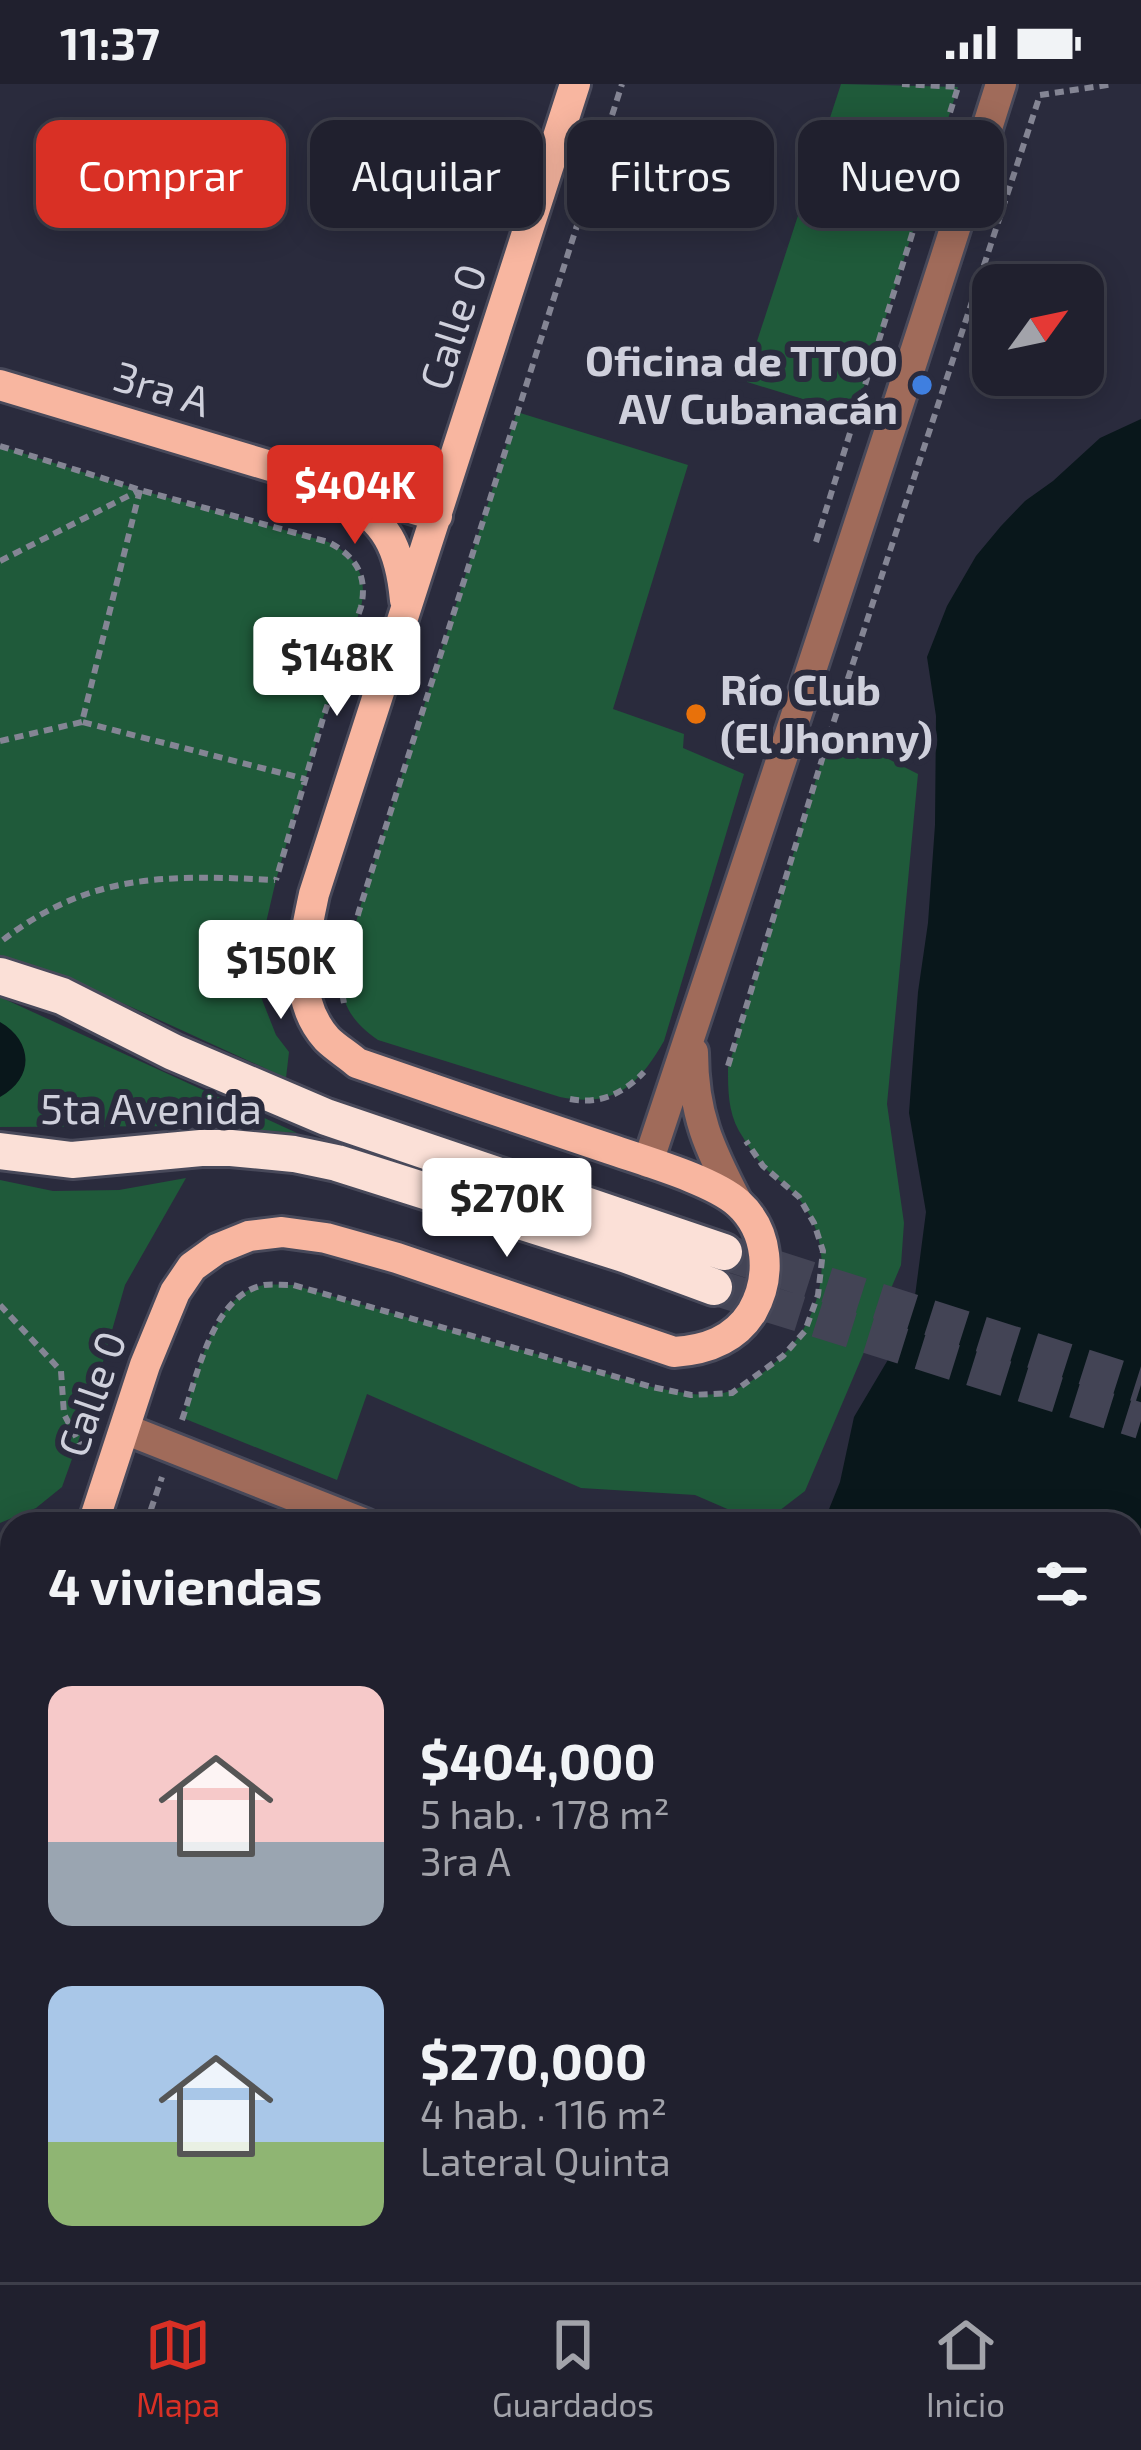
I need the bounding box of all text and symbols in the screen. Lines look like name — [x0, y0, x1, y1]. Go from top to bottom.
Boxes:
text: 11:37 — [60, 15, 160, 69]
chip: Comprar — [36, 120, 286, 228]
chip: Alquilar — [310, 120, 543, 228]
chip: Filtros — [567, 120, 774, 228]
chip: Nuevo — [798, 120, 1004, 228]
street label: Calle 0 — [407, 257, 495, 396]
north arrow — [972, 264, 1104, 396]
map controls — [972, 264, 1104, 396]
place label: Oficina de TTOO AV Cubanacán — [585, 334, 898, 432]
street label: 3ra A — [109, 349, 217, 425]
marker: Oficina de TTOO AV Cubanacán — [909, 372, 935, 398]
pin: $404K — [271, 445, 439, 547]
text: $404K — [294, 460, 416, 507]
pin: $148K — [253, 617, 421, 719]
text: $148K — [280, 632, 394, 679]
place label: Río Club (El Jhonny) — [720, 663, 933, 762]
marker: Río Club (El Jhonny) — [683, 701, 709, 727]
pin: $150K — [197, 920, 365, 1022]
text: $150K — [226, 935, 336, 982]
street label: 5ta Avenida — [40, 1082, 262, 1132]
pin: $270K — [423, 1158, 591, 1260]
text: $270K — [449, 1173, 565, 1220]
street label: Calle 0 — [45, 1324, 135, 1463]
icon: filters — [1029, 1551, 1095, 1617]
text: 4 viviendas — [48, 1554, 322, 1615]
text: $404,000 — [420, 1729, 656, 1790]
icon: home — [144, 1734, 288, 1878]
text: 5 hab. · 178 m² — [420, 1790, 670, 1837]
text: 3ra A — [420, 1837, 511, 1884]
text: $270,000 — [420, 2029, 647, 2090]
icon: home — [144, 2034, 288, 2178]
text: 4 hab. · 116 m² — [420, 2090, 667, 2137]
text: Lateral Quinta — [420, 2137, 671, 2184]
tab: Mapa — [136, 2312, 220, 2424]
tab: Guardados — [492, 2312, 654, 2424]
tab: Inicio — [926, 2312, 1005, 2424]

